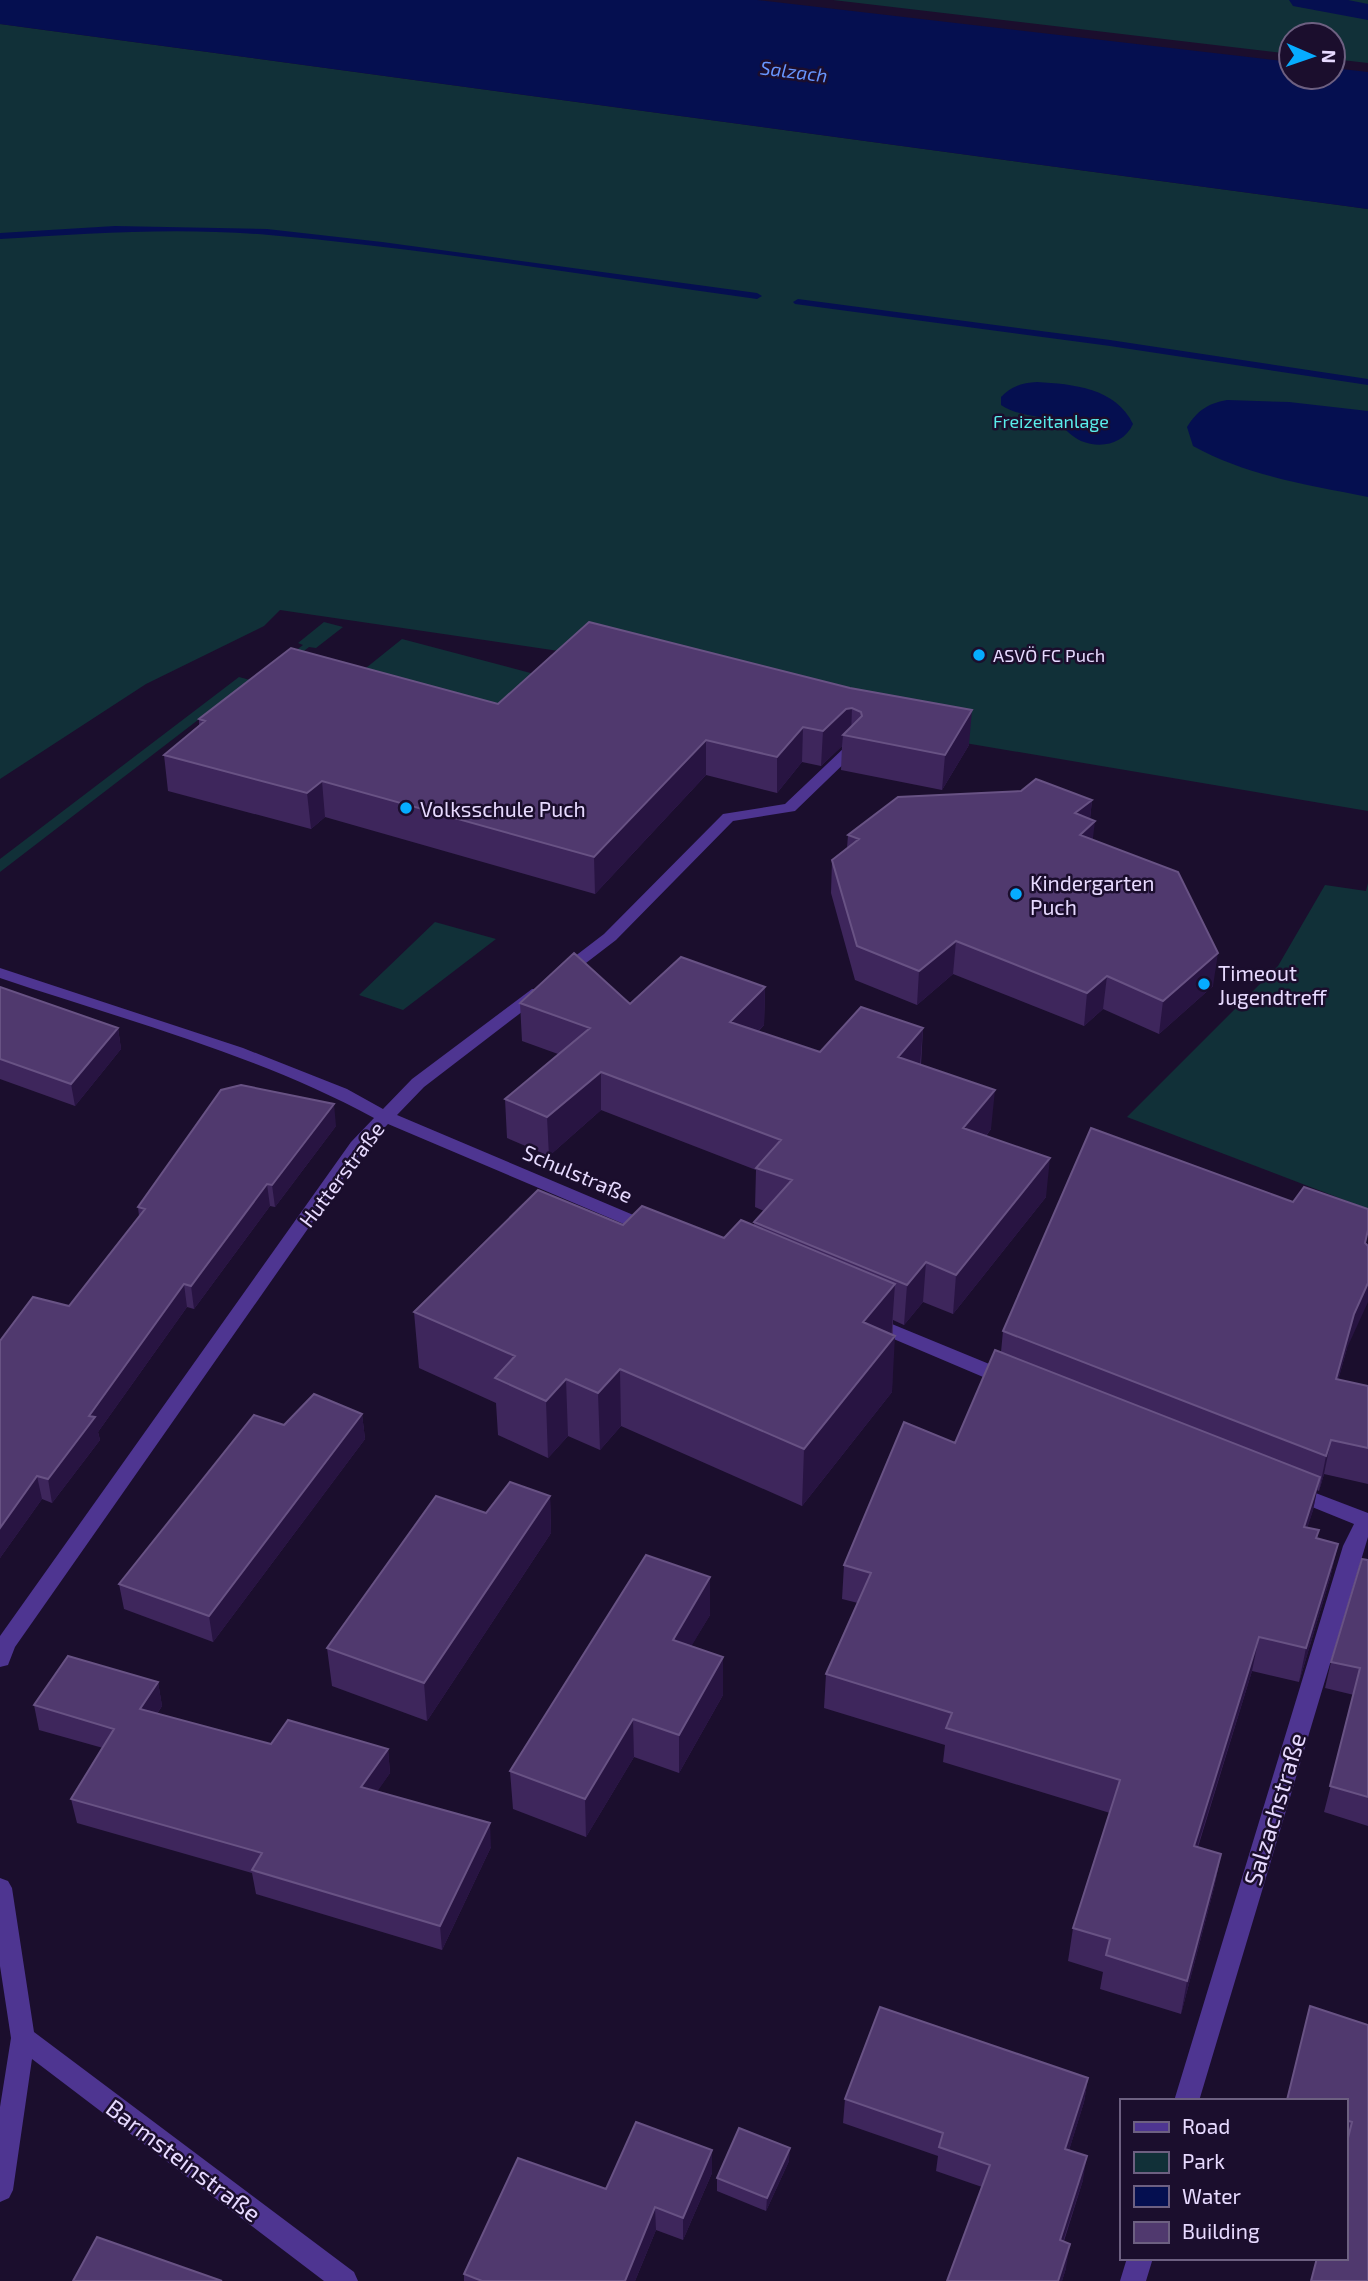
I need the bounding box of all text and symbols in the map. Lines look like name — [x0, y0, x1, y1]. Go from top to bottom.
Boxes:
north arrow — [1277, 21, 1347, 91]
text: N — [1318, 49, 1341, 64]
water label: Salzach — [759, 55, 829, 87]
park label: Freizeitanlage — [993, 410, 1109, 432]
place label: ASVÖ FC Puch — [993, 644, 1105, 666]
marker: ASVÖ FC Puch — [971, 647, 987, 663]
place label: Volksschule Puch — [420, 796, 586, 821]
marker: Volksschule Puch — [398, 800, 414, 816]
place label: Kindergarten Puch — [1030, 870, 1155, 919]
marker: Kindergarten Puch — [1008, 886, 1024, 902]
place label: Timeout Jugendtreff — [1218, 960, 1328, 1009]
marker: Timeout Jugendtreff — [1196, 976, 1212, 992]
street label: Hutterstraße — [293, 1116, 389, 1232]
street label: Schulstraße — [519, 1139, 637, 1207]
street label: Salzachstraße — [1237, 1729, 1311, 1889]
street label: Barmsteinstraße — [101, 2092, 267, 2228]
legend — [1120, 2099, 1347, 2260]
text: Road — [1182, 2113, 1230, 2138]
text: Park — [1182, 2148, 1225, 2173]
text: Water — [1182, 2183, 1241, 2208]
text: Building — [1182, 2218, 1260, 2243]

